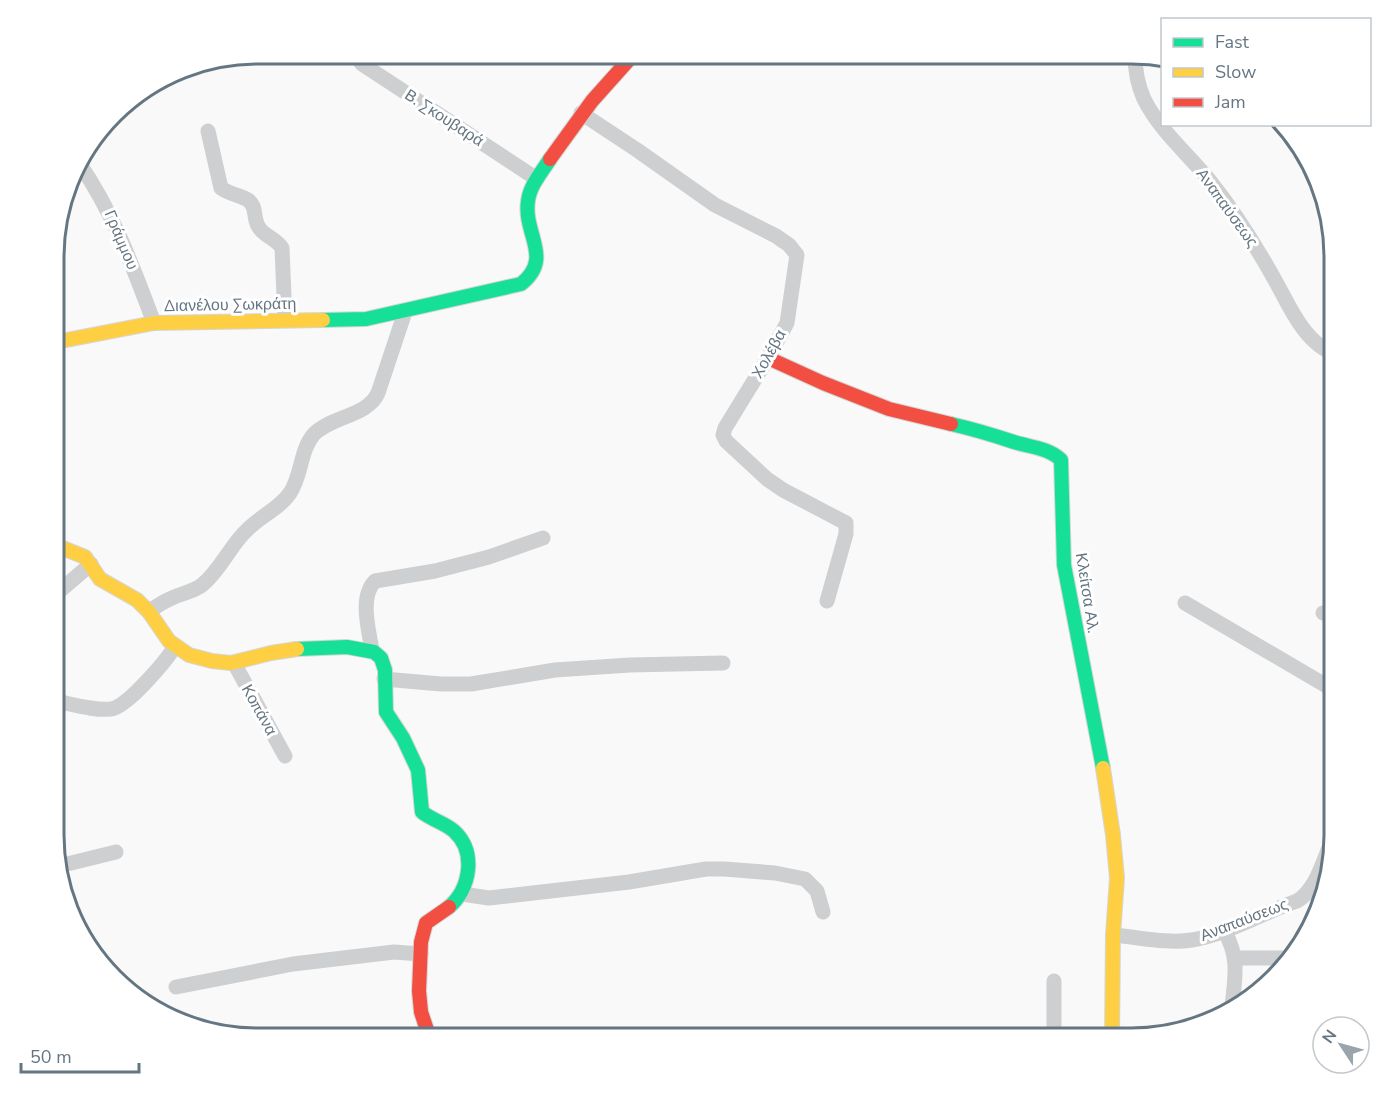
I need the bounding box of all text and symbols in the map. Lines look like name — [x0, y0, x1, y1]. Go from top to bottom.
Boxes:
legend — [1161, 18, 1371, 126]
text: Fast — [1215, 30, 1250, 54]
text: Slow — [1215, 60, 1256, 84]
street label: Β. Σκουβαρά — [400, 84, 488, 152]
text: Jam — [1214, 90, 1246, 114]
street label: Αναπαύσεως — [1191, 164, 1263, 252]
street label: Γράμμου — [99, 207, 143, 273]
street label: Διανέλου Σωκράτη — [163, 293, 297, 317]
street label: Χολέβα — [747, 326, 791, 382]
street label: Κλείτσα Αλ. — [1070, 551, 1104, 635]
street label: Κοπάνα — [236, 680, 282, 740]
street label: Αναπαύσεως — [1197, 893, 1291, 947]
north arrow — [1311, 1015, 1371, 1075]
text: N — [1317, 1025, 1342, 1048]
scale bar — [21, 1036, 140, 1074]
text: 50 m — [30, 1045, 72, 1069]

